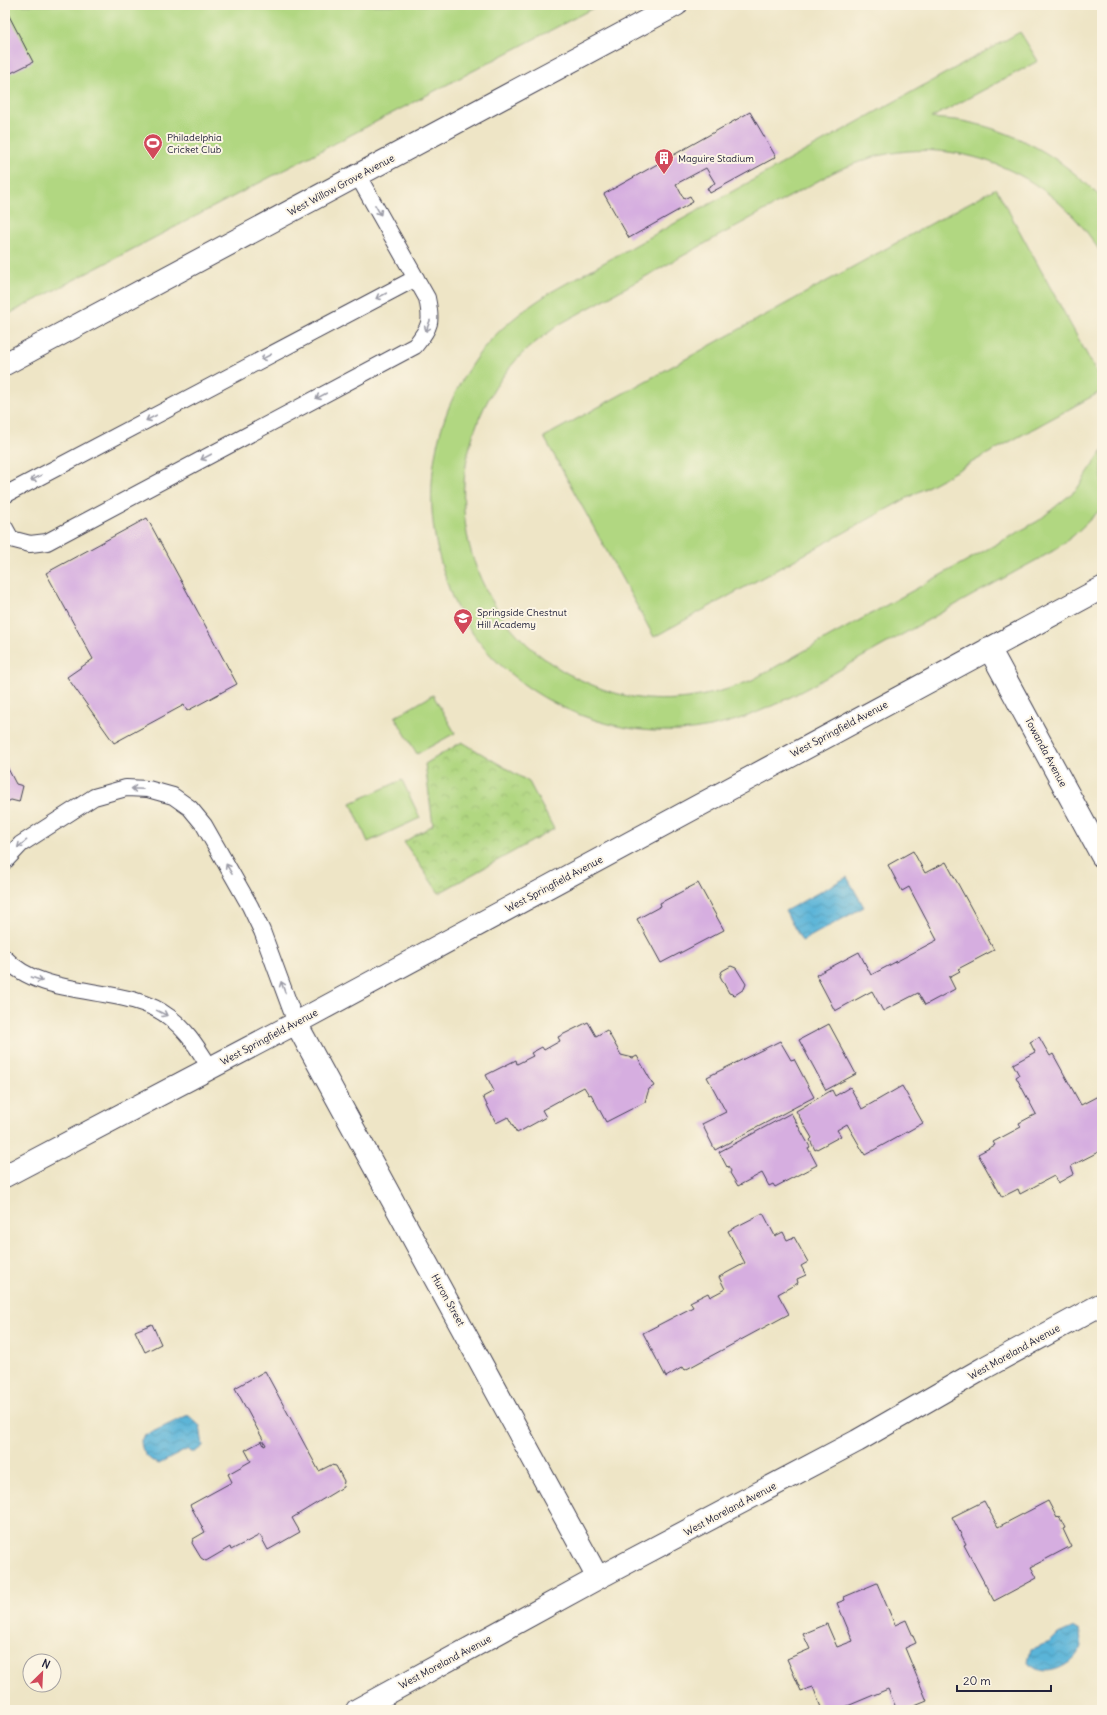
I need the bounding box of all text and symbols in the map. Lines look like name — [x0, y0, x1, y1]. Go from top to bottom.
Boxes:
place label: Philadelphia Cricket Club — [167, 131, 222, 156]
sports icon: Philadelphia Cricket Club — [142, 132, 164, 160]
building icon: Maguire Stadium — [653, 147, 675, 175]
street label: West Willow Grove Avenue — [285, 151, 397, 219]
place label: Maguire Stadium — [678, 152, 754, 165]
one-way arrow — [374, 204, 382, 216]
one-way arrow — [375, 293, 387, 301]
one-way arrow — [424, 320, 431, 333]
one-way arrow — [260, 354, 272, 361]
one-way arrow — [315, 392, 327, 400]
one-way arrow — [145, 414, 157, 422]
one-way arrow — [201, 453, 213, 461]
one-way arrow — [31, 475, 43, 483]
place label: Springside Chestnut Hill Academy — [477, 606, 568, 631]
school or university icon: Springside Chestnut Hill Academy — [452, 607, 474, 635]
street label: West Springfield Avenue — [788, 698, 890, 760]
street label: Towanda Avenue — [1022, 715, 1070, 789]
one-way arrow — [131, 785, 144, 792]
one-way arrow — [17, 840, 28, 848]
street label: West Springfield Avenue — [503, 853, 605, 915]
one-way arrow — [225, 863, 232, 875]
one-way arrow — [31, 975, 43, 983]
one-way arrow — [278, 981, 286, 993]
street label: West Springfield Avenue — [218, 1006, 320, 1068]
one-way arrow — [156, 1010, 168, 1017]
street label: Huron Street — [428, 1272, 468, 1329]
street label: West Moreland Avenue — [966, 1321, 1062, 1383]
street label: West Moreland Avenue — [682, 1479, 778, 1539]
street label: West Moreland Avenue — [397, 1632, 493, 1692]
north arrow — [22, 1653, 62, 1693]
text: N — [40, 1656, 52, 1672]
scale bar — [957, 1667, 1051, 1693]
text: 20 m — [963, 1673, 991, 1688]

